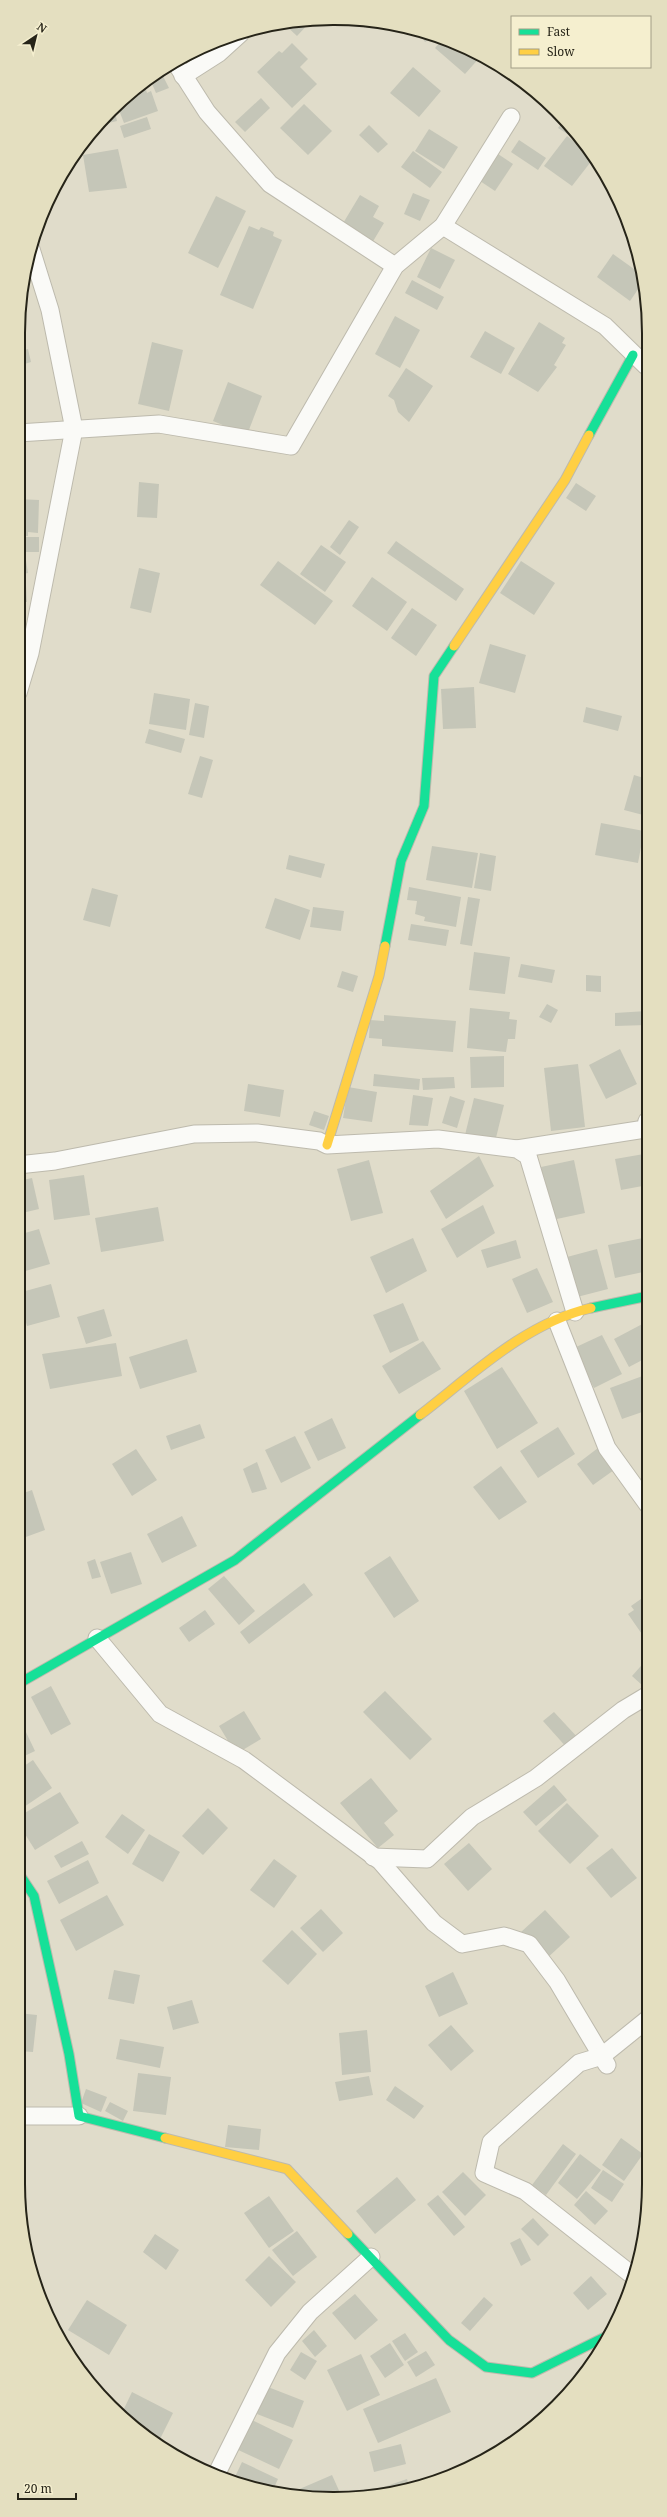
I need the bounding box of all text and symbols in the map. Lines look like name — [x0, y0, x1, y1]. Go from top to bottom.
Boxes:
north arrow — [16, 16, 56, 56]
legend — [511, 16, 651, 68]
text: N — [34, 19, 50, 36]
text: Fast — [547, 23, 570, 40]
text: Slow — [547, 43, 575, 60]
scale bar — [18, 2475, 76, 2501]
text: 20 m — [24, 2480, 52, 2497]

